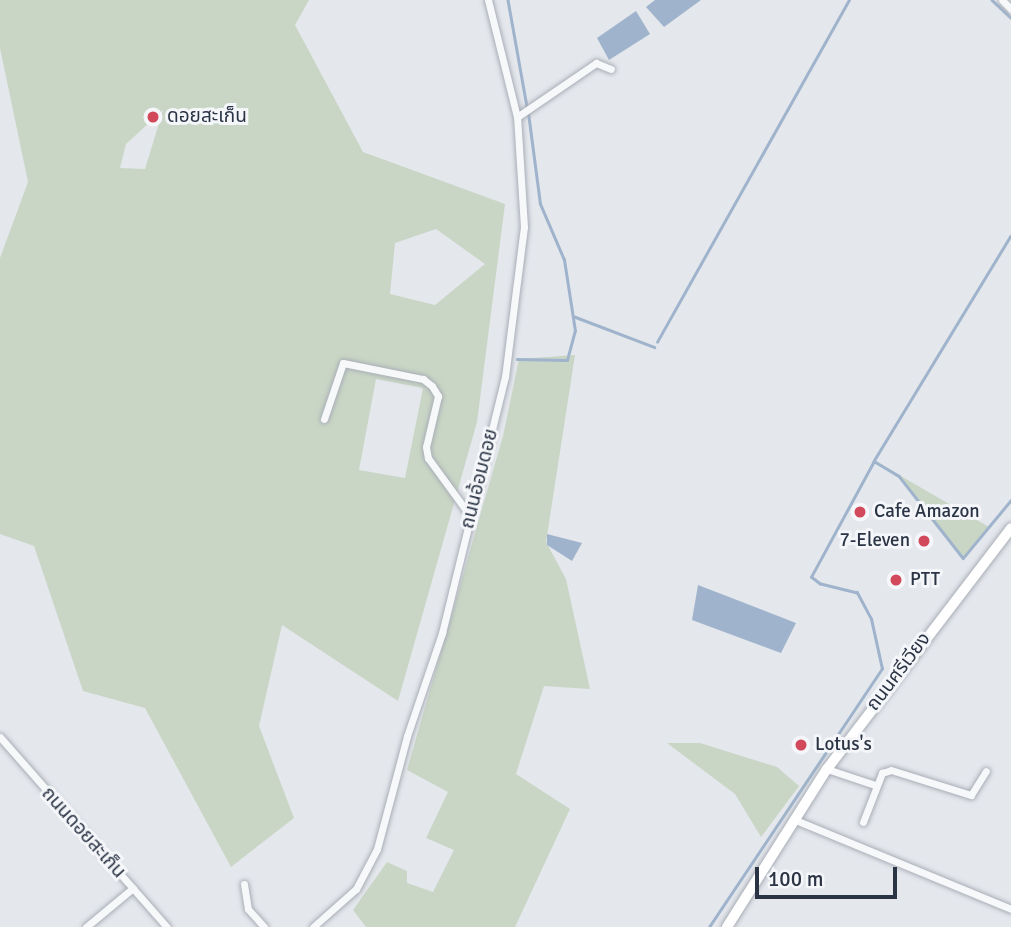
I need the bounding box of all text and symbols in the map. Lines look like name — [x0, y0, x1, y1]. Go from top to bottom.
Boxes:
place label: ดอยสะเก็น — [167, 106, 247, 128]
marker: ดอยสะเก็น — [145, 109, 161, 125]
street label: ถนนอ้อมดอย — [457, 427, 503, 531]
place label: Cafe Amazon — [874, 501, 980, 523]
marker: Cafe Amazon — [852, 504, 868, 520]
place label: 7-Eleven — [839, 530, 910, 552]
marker: 7-Eleven — [916, 533, 932, 549]
place label: PTT — [910, 569, 940, 591]
marker: PTT — [888, 572, 904, 588]
street label: ถนนศรีเวียง — [862, 628, 936, 716]
place label: Lotus's — [815, 734, 872, 756]
marker: Lotus's — [793, 737, 809, 753]
street label: ถนนดอยสะเก็น — [36, 783, 130, 883]
scale bar — [759, 853, 901, 897]
text: 100 m — [768, 866, 823, 892]

